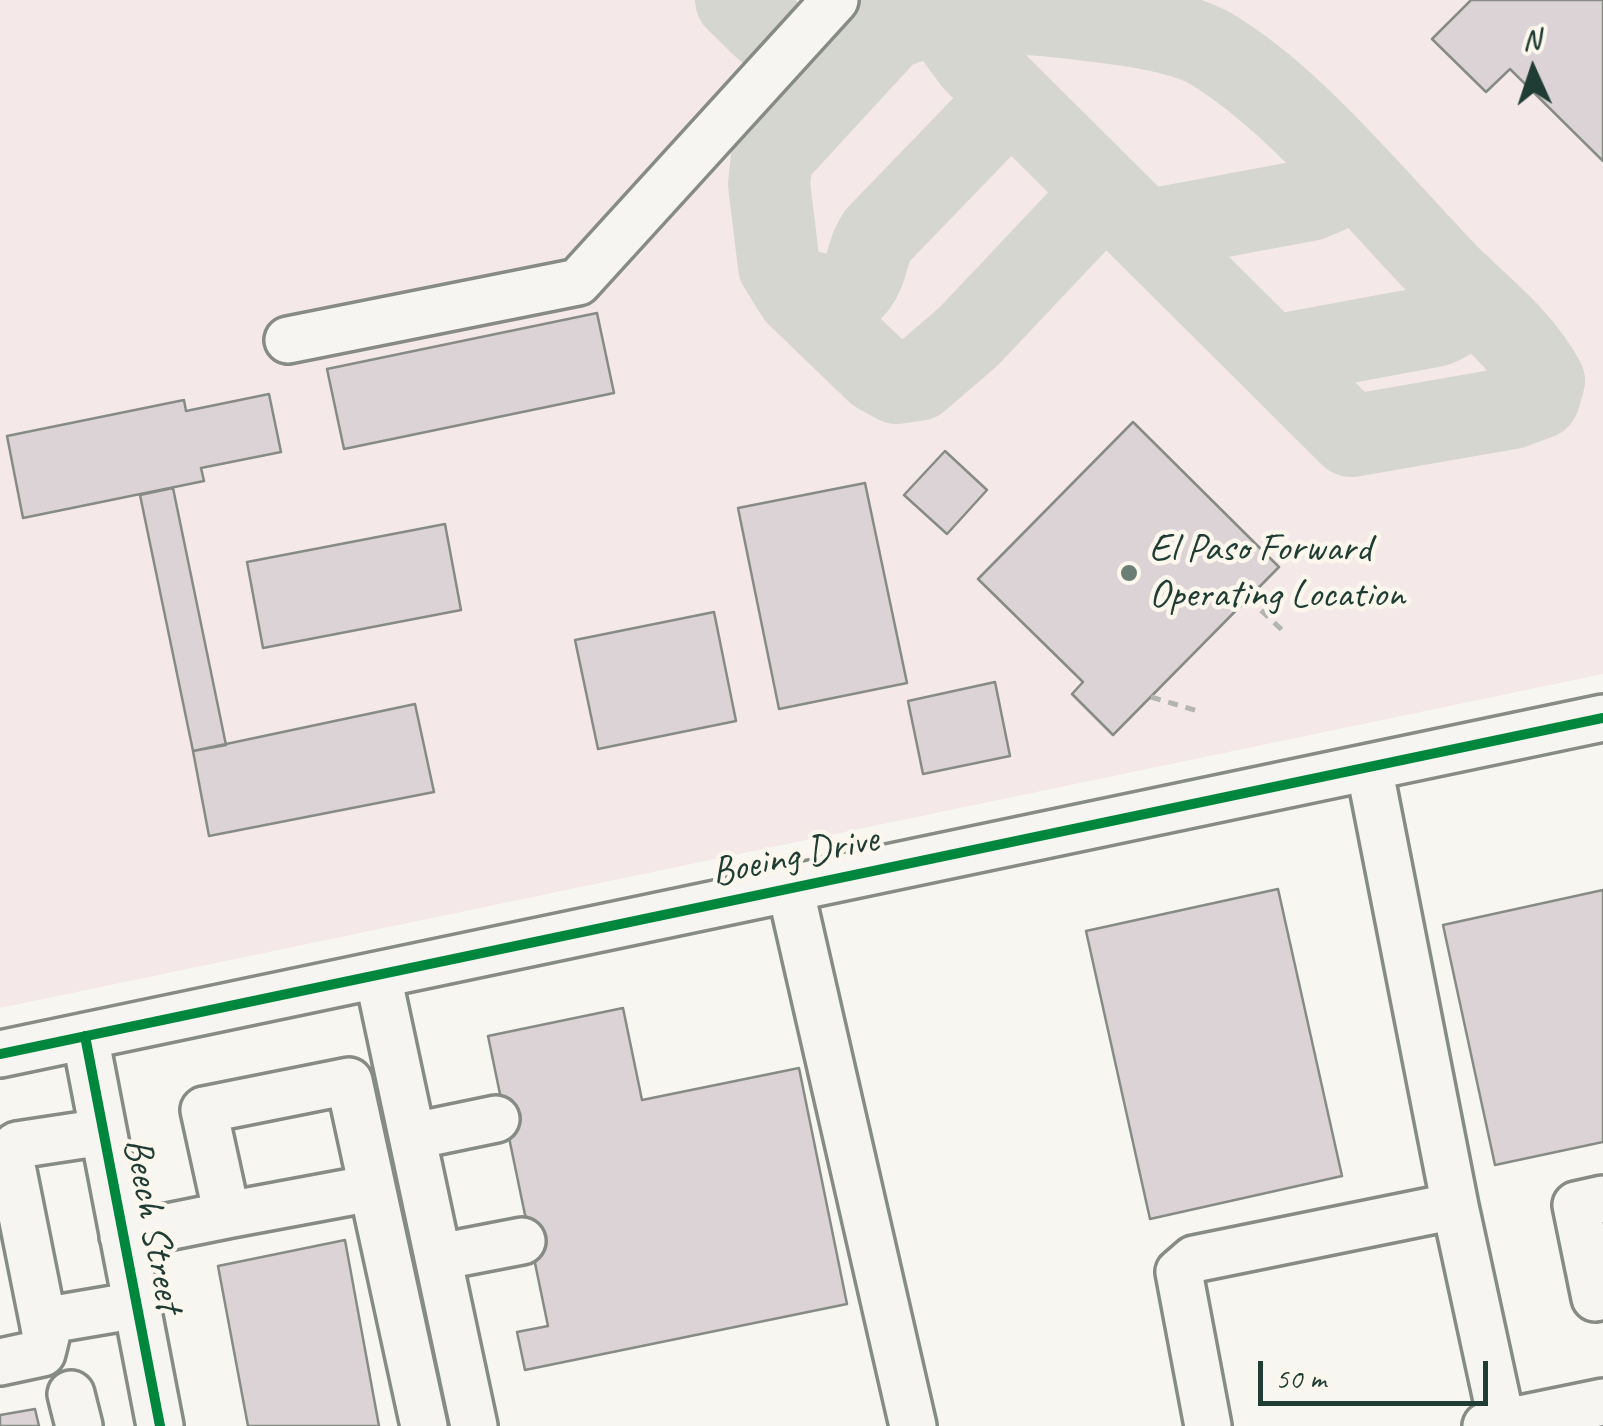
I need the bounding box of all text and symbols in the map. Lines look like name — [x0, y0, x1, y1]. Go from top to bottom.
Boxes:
north arrow — [1483, 20, 1583, 120]
text: N — [1522, 22, 1541, 57]
place label: El Paso Forward Operating Location — [1149, 526, 1405, 620]
marker: El Paso Forward Operating Location — [1118, 562, 1140, 584]
street label: Boeing Drive — [707, 816, 883, 898]
street label: Beech Street — [112, 1134, 192, 1316]
scale bar — [1263, 1341, 1493, 1403]
text: 50 m — [1275, 1359, 1326, 1397]

